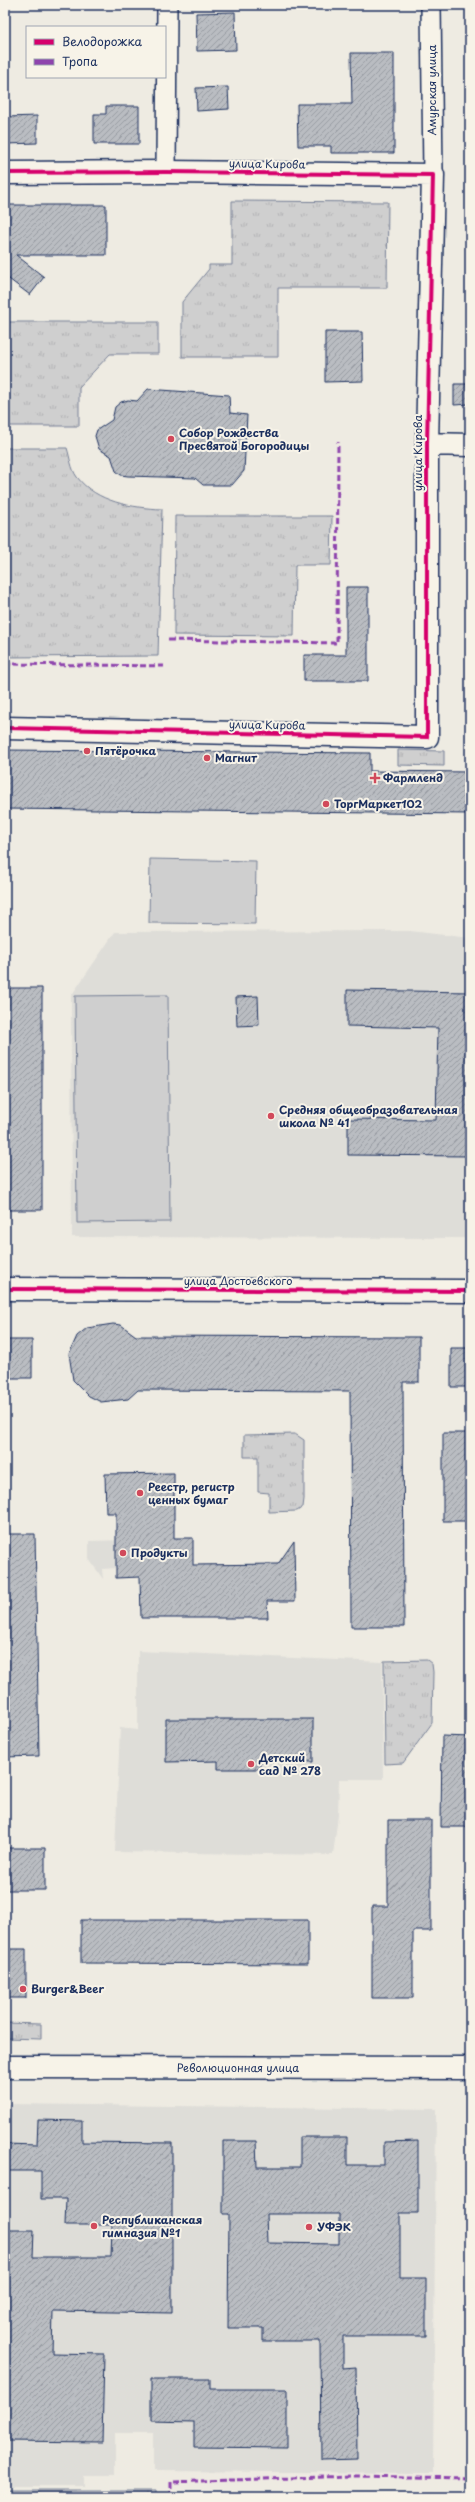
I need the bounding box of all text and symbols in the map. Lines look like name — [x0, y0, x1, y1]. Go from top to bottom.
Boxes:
legend — [26, 26, 166, 78]
text: Велодорожка — [62, 32, 142, 50]
street label: Амурская улица — [423, 44, 440, 136]
text: Тропа — [62, 52, 98, 70]
street label: улица Кирова — [229, 154, 306, 173]
street label: улица Кирова — [409, 415, 426, 491]
place label: Собор Рождества Пресвятой Богородицы — [179, 424, 310, 454]
marker: Собор Рождества Пресвятой Богородицы — [166, 434, 176, 444]
street label: улица Кирова — [229, 715, 306, 734]
place label: Пятёрочка — [95, 742, 157, 759]
marker: Пятёрочка — [82, 746, 92, 756]
place label: Магнит — [215, 749, 257, 766]
marker: Магнит — [202, 753, 212, 763]
place label: Фармленд — [383, 769, 443, 786]
marker: Фармленд — [370, 773, 380, 783]
place label: ТоргМаркет102 — [334, 795, 422, 812]
marker: ТоргМаркет102 — [321, 799, 331, 809]
place label: Средняя общеобразовательная школа № 41 — [279, 1101, 458, 1131]
marker: Средняя общеобразовательная школа № 41 — [266, 1111, 276, 1121]
street label: улица Достоевского — [184, 1272, 292, 1289]
place label: Реестр, регистр ценных бумаг — [148, 1478, 235, 1508]
marker: Реестр, регистр ценных бумаг — [135, 1488, 145, 1498]
place label: Продукты — [131, 1544, 188, 1561]
marker: Продукты — [118, 1548, 128, 1558]
place label: Детский сад № 278 — [258, 1749, 321, 1779]
marker: Детский сад № 278 — [246, 1759, 256, 1769]
place label: Burger&Beer — [31, 1980, 104, 1997]
marker: Burger&Beer — [18, 1984, 28, 1994]
street label: Революционная улица — [177, 2059, 299, 2076]
place label: Республиканская гимназия №1 — [102, 2211, 202, 2241]
place label: УФЭК — [317, 2218, 351, 2235]
marker: Республиканская гимназия №1 — [89, 2221, 99, 2231]
marker: УФЭК — [304, 2222, 314, 2232]

